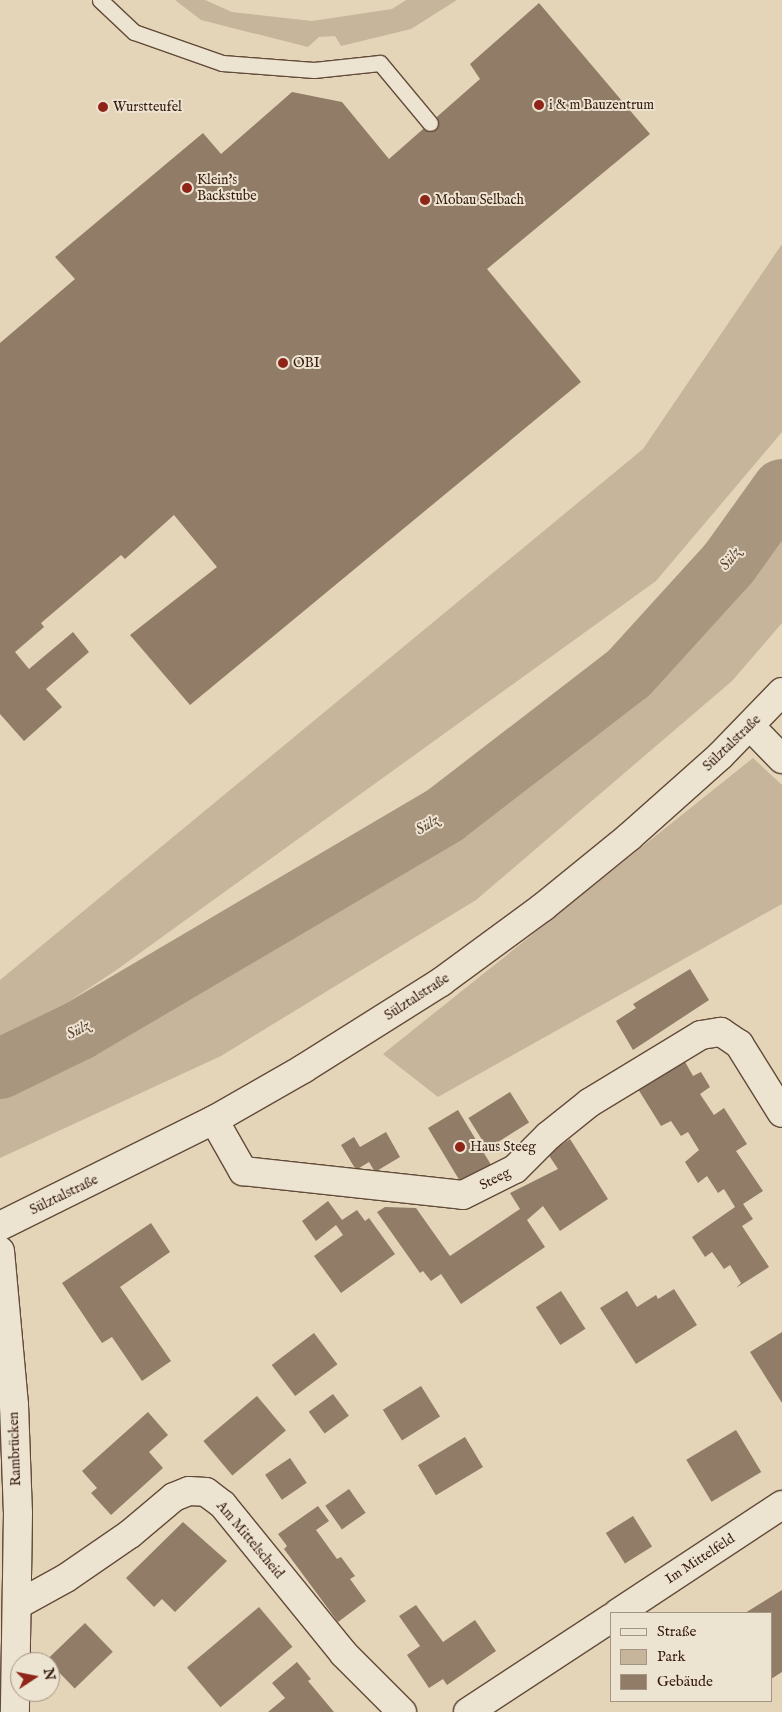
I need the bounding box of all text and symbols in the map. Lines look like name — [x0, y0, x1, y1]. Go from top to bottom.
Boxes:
place label: i & m Bauzentrum — [549, 97, 654, 113]
place label: Wurstteufel — [113, 99, 182, 115]
marker: i & m Bauzentrum — [533, 99, 545, 111]
marker: Wurstteufel — [97, 101, 109, 113]
place label: Klein's Backstube — [197, 172, 257, 204]
marker: Klein's Backstube — [181, 182, 193, 194]
place label: Mobau Selbach — [435, 192, 524, 208]
marker: Mobau Selbach — [419, 194, 431, 206]
place label: OBI — [293, 355, 320, 371]
marker: OBI — [277, 357, 289, 369]
water label: Sülz — [716, 544, 744, 574]
street label: Sülztalstraße — [700, 711, 764, 775]
water label: Sülz — [412, 811, 442, 839]
street label: Sülztalstraße — [381, 970, 453, 1024]
water label: Sülz — [63, 1016, 93, 1044]
place label: Haus Steeg — [470, 1139, 536, 1155]
marker: Haus Steeg — [454, 1141, 466, 1153]
street label: Steeg — [477, 1164, 513, 1194]
street label: Sülztalstraße — [27, 1171, 101, 1219]
street label: Rambrücken — [5, 1411, 25, 1487]
street label: Am Mittelscheid — [213, 1498, 287, 1582]
street label: Im Mittelfeld — [662, 1530, 738, 1588]
legend — [610, 1612, 772, 1702]
text: Straße — [657, 1622, 696, 1641]
text: Park — [657, 1647, 686, 1666]
north arrow — [10, 1652, 60, 1702]
text: N — [39, 1667, 59, 1682]
text: Gebäude — [657, 1672, 713, 1691]

